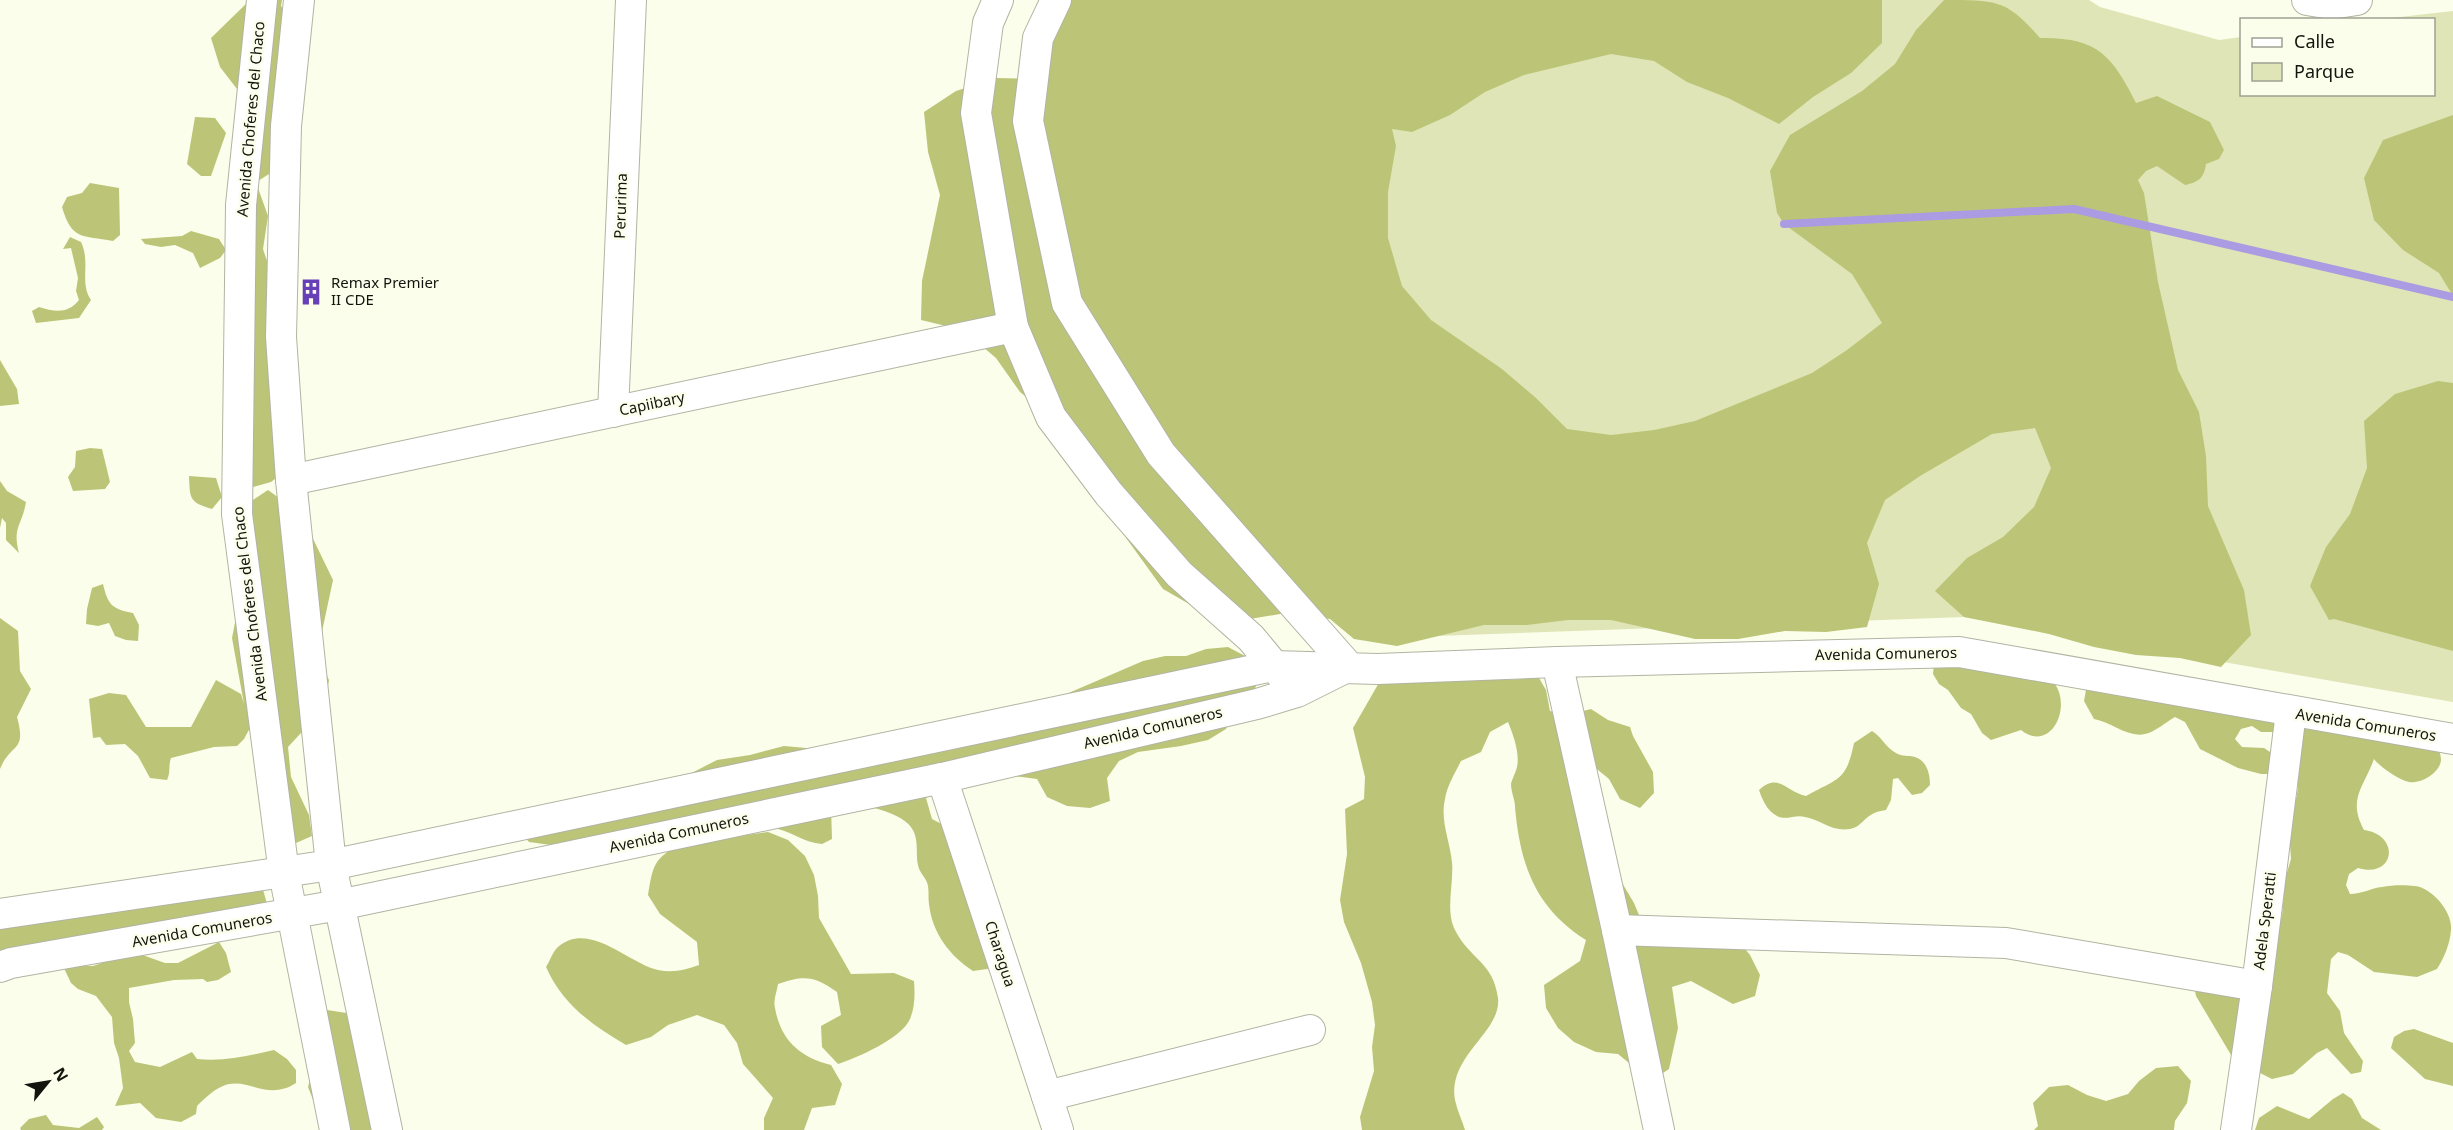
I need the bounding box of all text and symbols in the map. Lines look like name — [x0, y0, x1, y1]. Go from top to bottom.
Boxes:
legend — [2240, 18, 2435, 96]
street label: Avenida Choferes del Chaco — [231, 20, 269, 217]
text: Calle — [2294, 29, 2335, 53]
text: Parque — [2294, 59, 2354, 83]
street label: Perurima — [609, 173, 631, 239]
place label: Remax Premier II CDE — [331, 272, 439, 309]
building icon: Remax Premier II CDE — [296, 277, 326, 307]
street label: Capiibary — [617, 386, 687, 420]
street label: Avenida Choferes del Chaco — [227, 506, 271, 703]
street label: Avenida Comuneros — [1815, 642, 1957, 664]
street label: Avenida Comuneros — [1081, 701, 1224, 753]
street label: Avenida Comuneros — [2294, 703, 2438, 745]
street label: Avenida Comuneros — [607, 807, 750, 857]
street label: Adela Speratti — [2248, 871, 2280, 971]
street label: Avenida Comuneros — [130, 907, 274, 951]
street label: Charagua — [981, 918, 1021, 989]
north arrow — [18, 1052, 78, 1112]
text: N — [48, 1063, 74, 1086]

